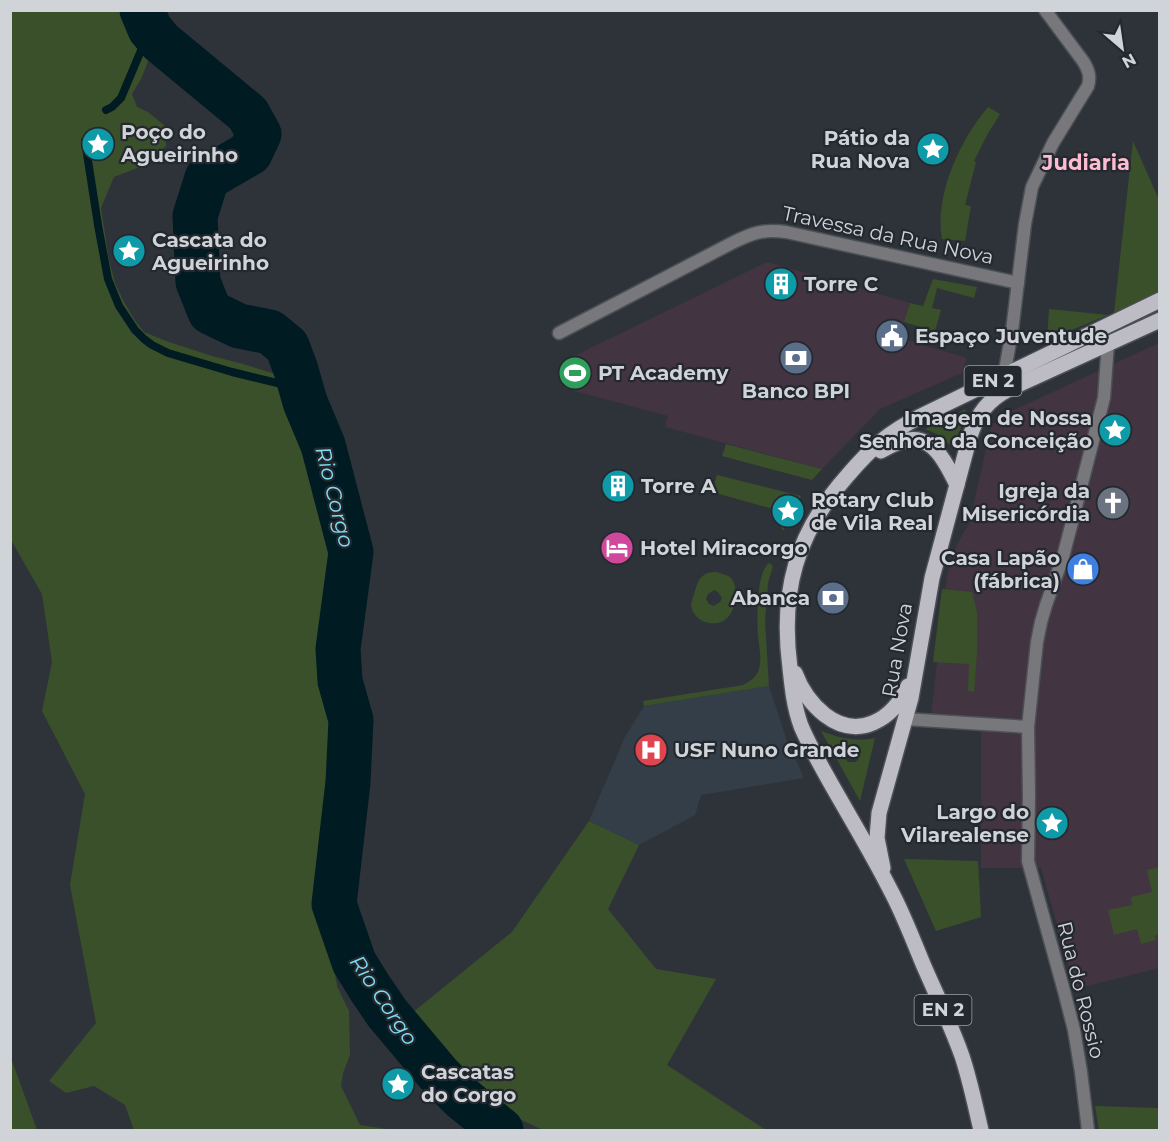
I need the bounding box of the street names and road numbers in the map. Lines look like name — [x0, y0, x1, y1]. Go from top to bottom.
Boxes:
street label: Travessa da Rua Nova — [780, 201, 996, 269]
road number: EN 2 — [964, 366, 1022, 396]
street label: Rua Nova — [877, 601, 917, 699]
street label: Rua do Rossio — [1052, 919, 1110, 1061]
road number: EN 2 — [914, 995, 972, 1025]

